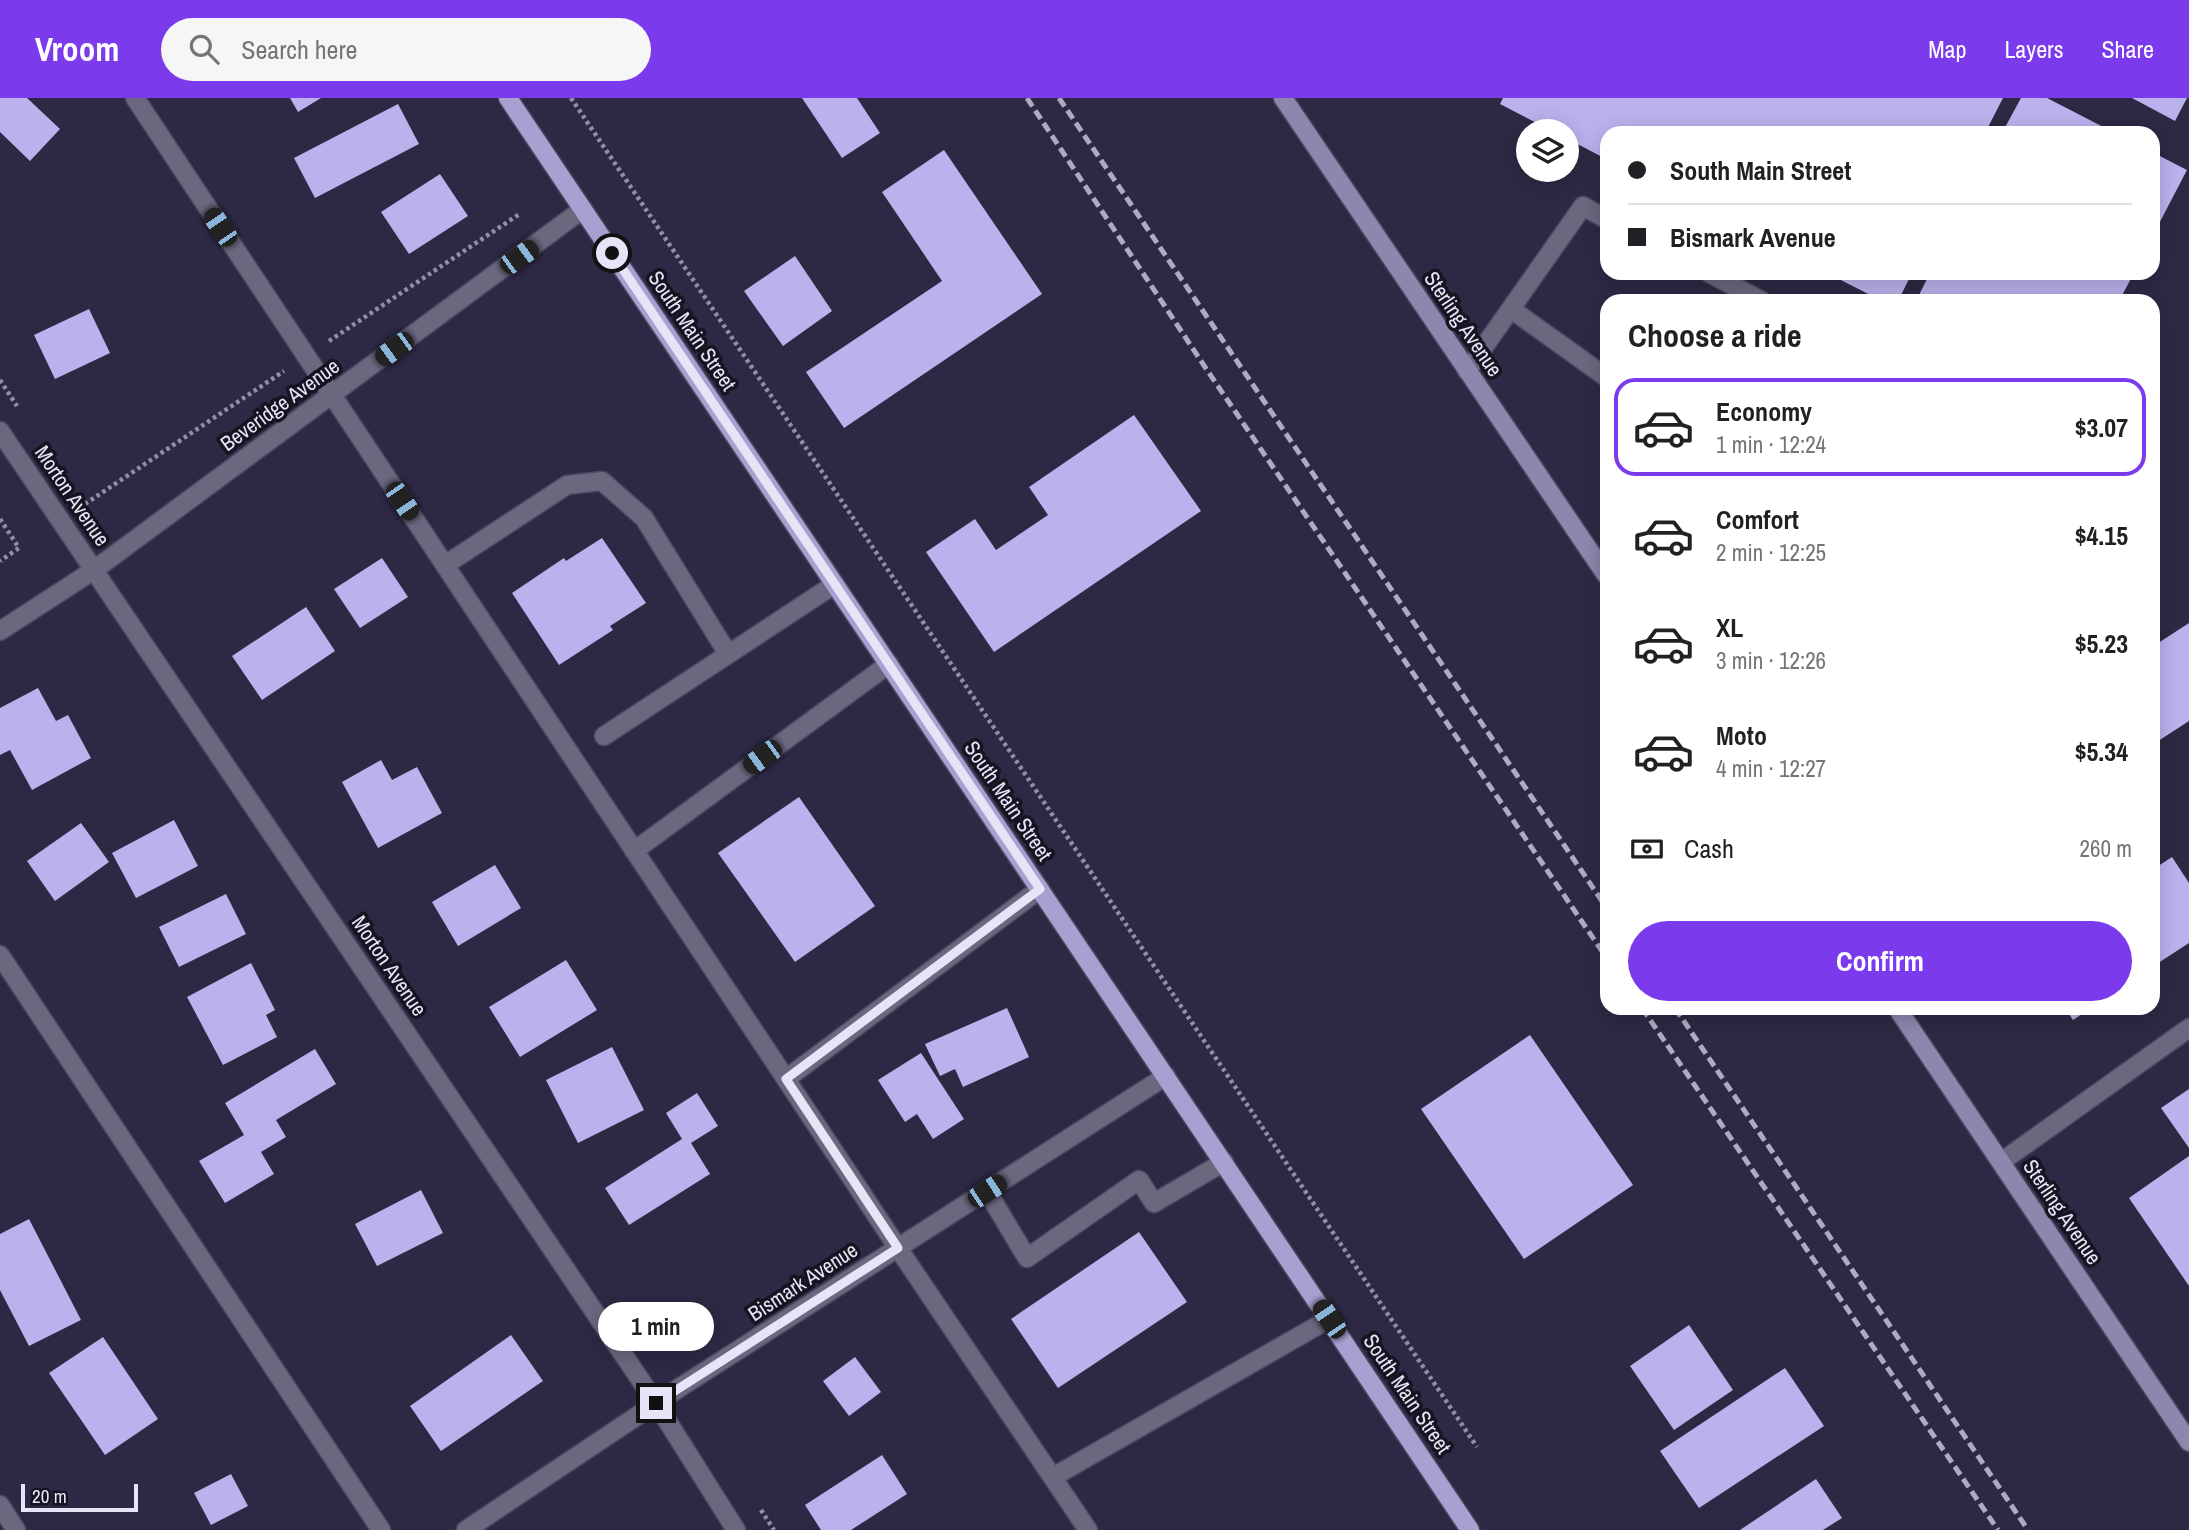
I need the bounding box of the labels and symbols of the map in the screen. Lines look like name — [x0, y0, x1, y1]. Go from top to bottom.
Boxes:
car — [200, 204, 241, 250]
car — [496, 236, 543, 278]
route start — [596, 237, 628, 269]
street label: South Main Street — [642, 265, 743, 397]
street label: Sterling Avenue — [1417, 265, 1509, 382]
car — [371, 328, 418, 370]
street label: Beveridge Avenue — [214, 352, 345, 458]
street label: Morton Avenue — [28, 440, 117, 552]
car — [382, 478, 423, 524]
street label: South Main Street — [958, 735, 1059, 867]
car — [739, 736, 786, 778]
street label: Morton Avenue — [345, 910, 434, 1022]
street label: Sterling Avenue — [2016, 1153, 2108, 1270]
car — [964, 1171, 1011, 1211]
street label: Bismark Avenue — [742, 1235, 863, 1328]
car — [1309, 1296, 1350, 1342]
callout: 1 min — [598, 1302, 714, 1350]
street label: South Main Street — [1357, 1328, 1458, 1460]
route end — [640, 1387, 672, 1419]
scale bar — [21, 1481, 138, 1513]

